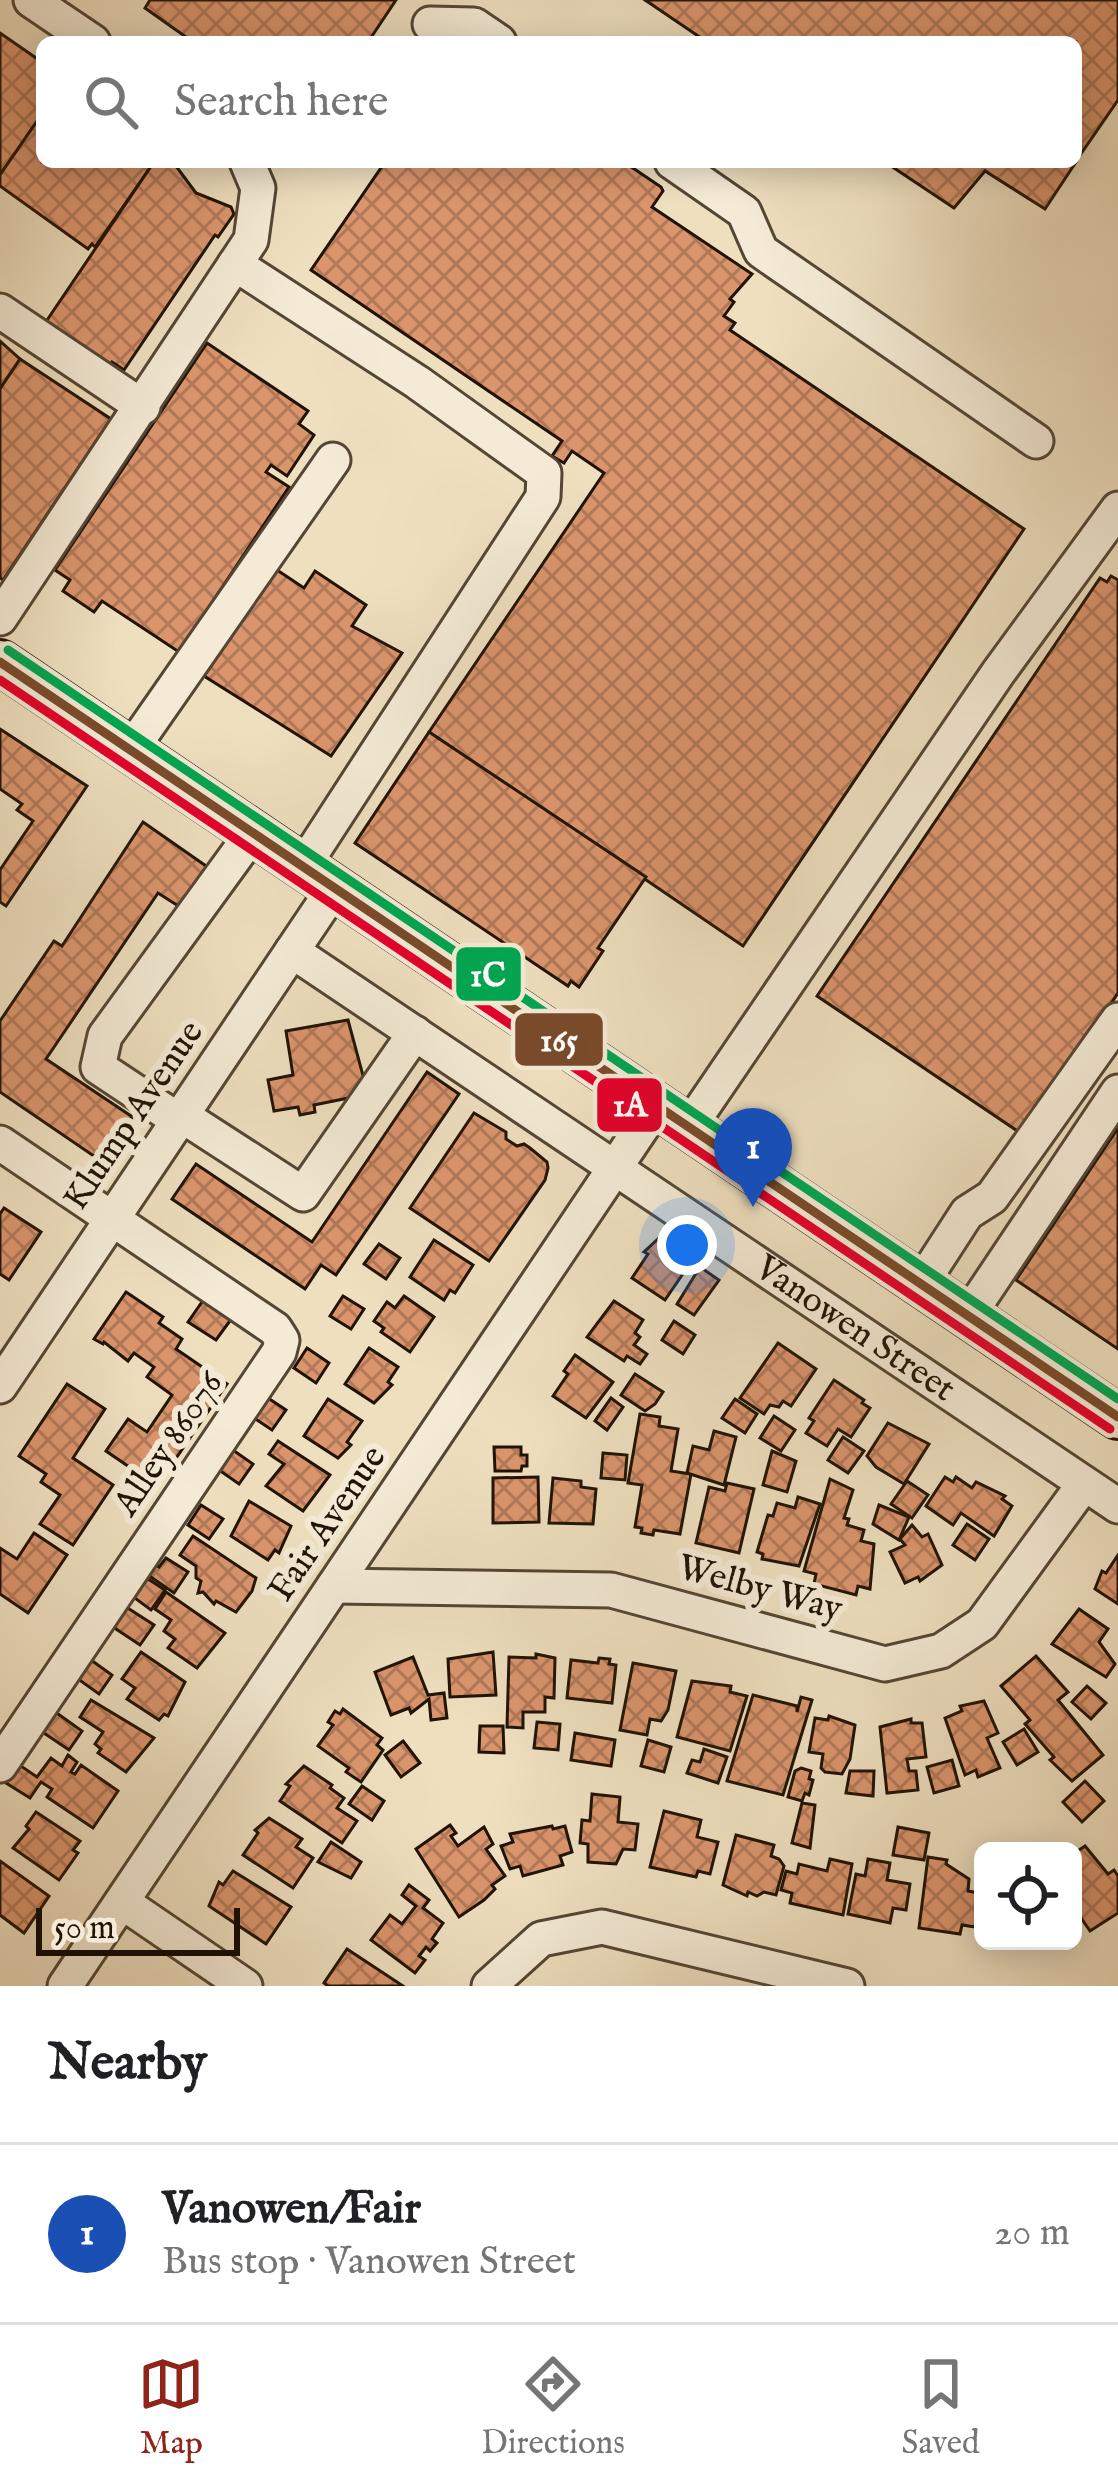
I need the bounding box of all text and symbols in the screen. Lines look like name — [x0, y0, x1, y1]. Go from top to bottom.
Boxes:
search box — [36, 36, 1082, 168]
icon: search — [78, 69, 144, 135]
text: Search here — [174, 74, 388, 131]
line badge: 1C — [454, 945, 523, 1003]
text: 1C — [470, 956, 506, 998]
line badge: 165 — [513, 1011, 605, 1068]
street label: Klump Avenue — [54, 1012, 214, 1220]
text: 165 — [540, 1021, 578, 1063]
line badge: 1A — [595, 1076, 664, 1134]
text: 1A — [613, 1086, 649, 1128]
pin: 1 — [714, 1108, 792, 1207]
your location — [657, 1215, 717, 1275]
street label: Vanowen Street — [745, 1245, 964, 1413]
street label: Alley 86076 — [103, 1362, 235, 1526]
street label: Fair Avenue — [259, 1437, 397, 1611]
street label: Welby Way — [673, 1545, 848, 1633]
map controls — [974, 1842, 1082, 1950]
button: locate — [974, 1842, 1082, 1950]
scale bar — [36, 1902, 240, 1955]
text: 50 m — [54, 1908, 115, 1950]
text: Nearby — [48, 2032, 207, 2097]
text: Vanowen/Fair — [162, 2181, 421, 2238]
text: 1 — [80, 2209, 94, 2258]
text: 20 m — [994, 2209, 1070, 2258]
text: Bus stop · Vanowen Street — [162, 2238, 576, 2287]
tab: Map — [138, 2351, 204, 2465]
tab: Directions — [481, 2351, 625, 2465]
tab: Saved — [902, 2351, 980, 2465]

